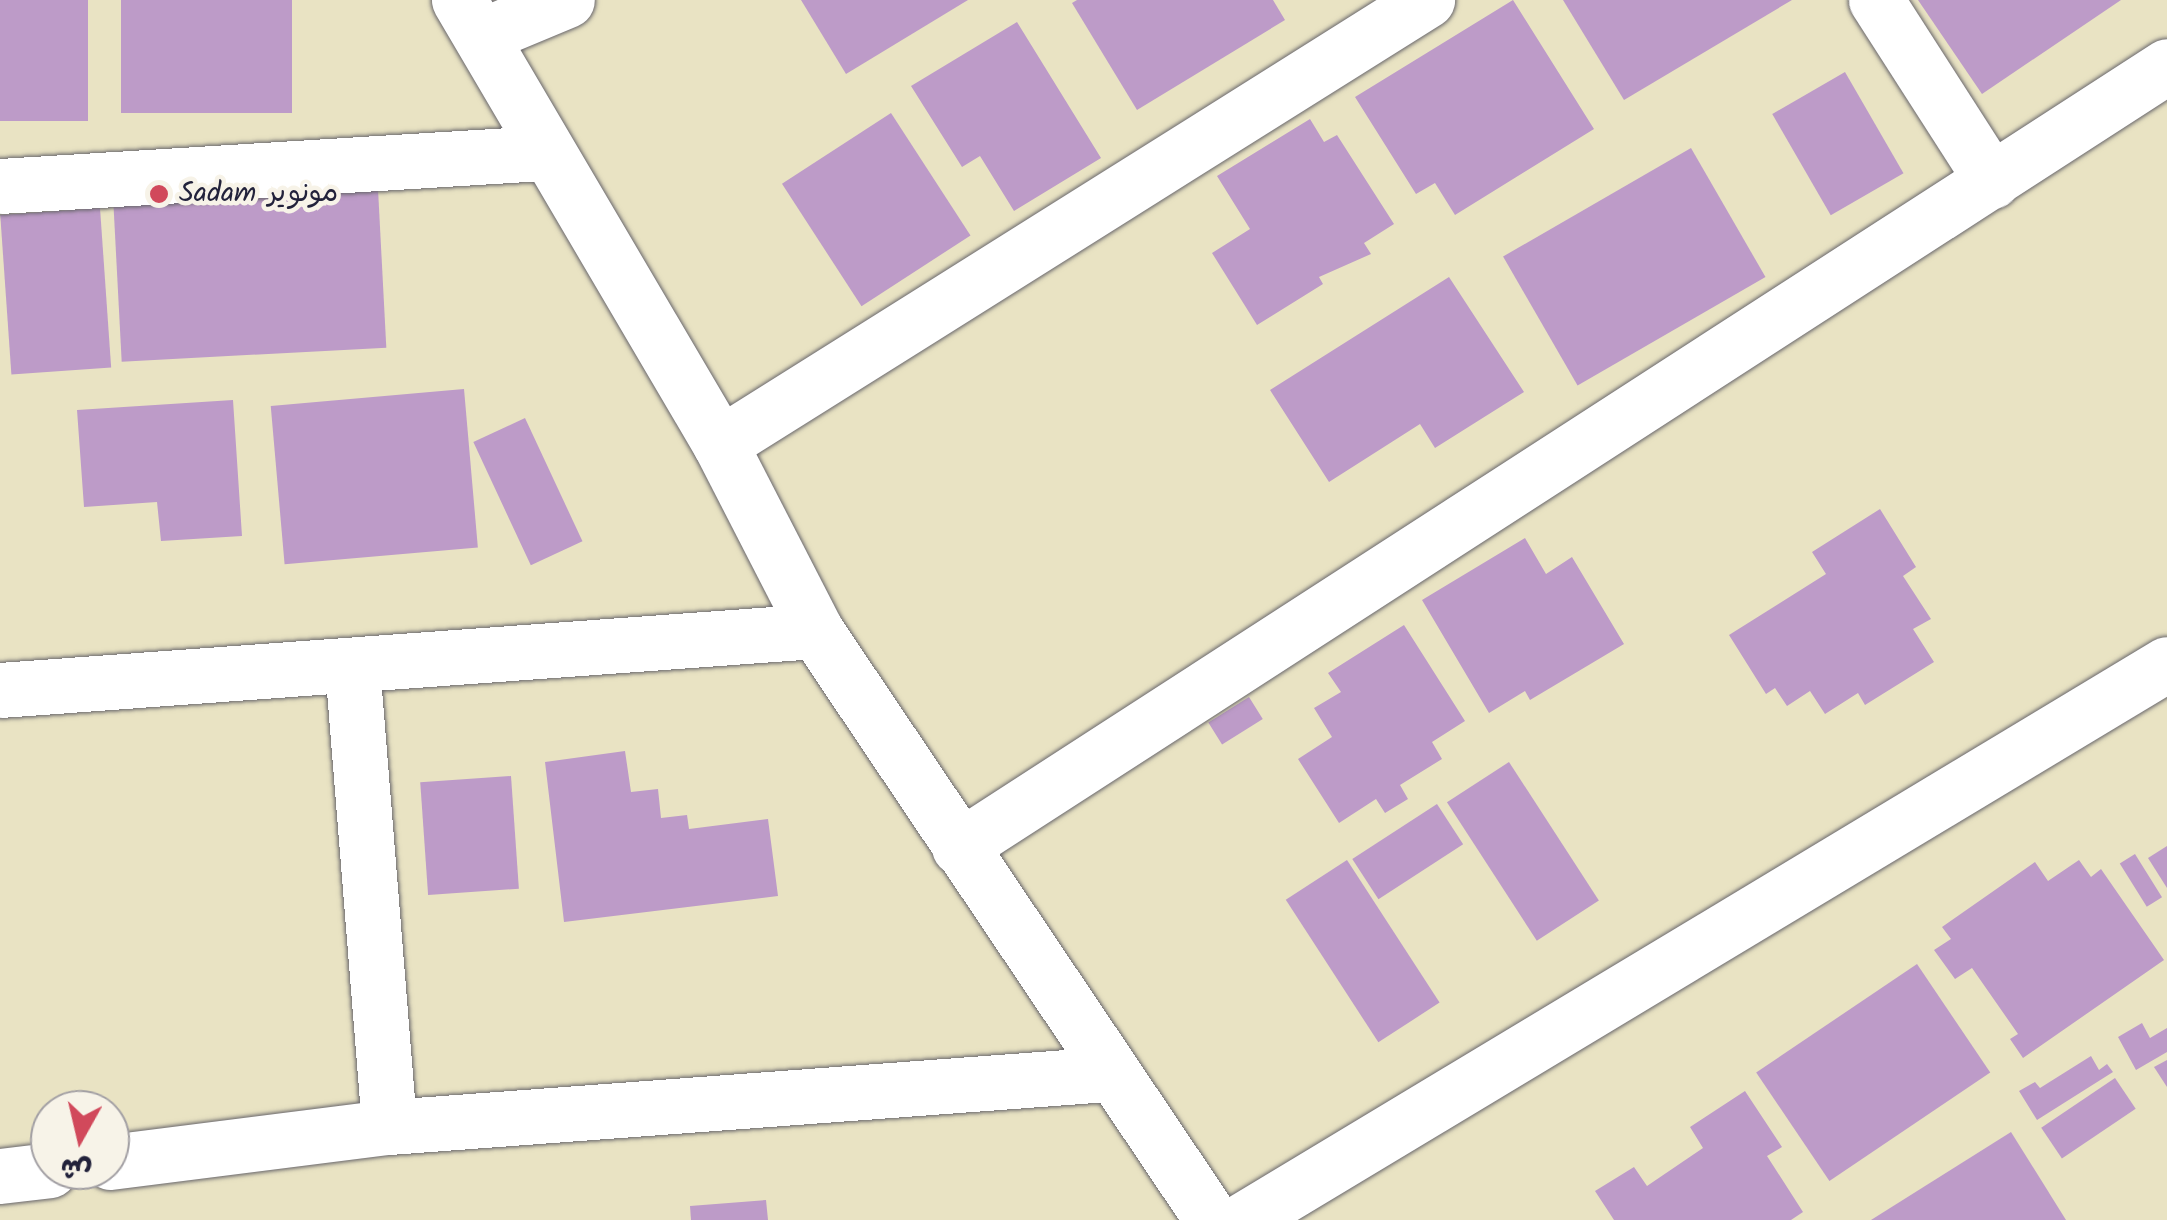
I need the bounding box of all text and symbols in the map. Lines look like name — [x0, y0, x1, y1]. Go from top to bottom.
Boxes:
place label: Sadam مونوير — [179, 177, 338, 211]
marker: Sadam مونوير — [148, 183, 170, 205]
north arrow — [30, 1090, 130, 1190]
text: ش — [58, 1144, 94, 1193]

